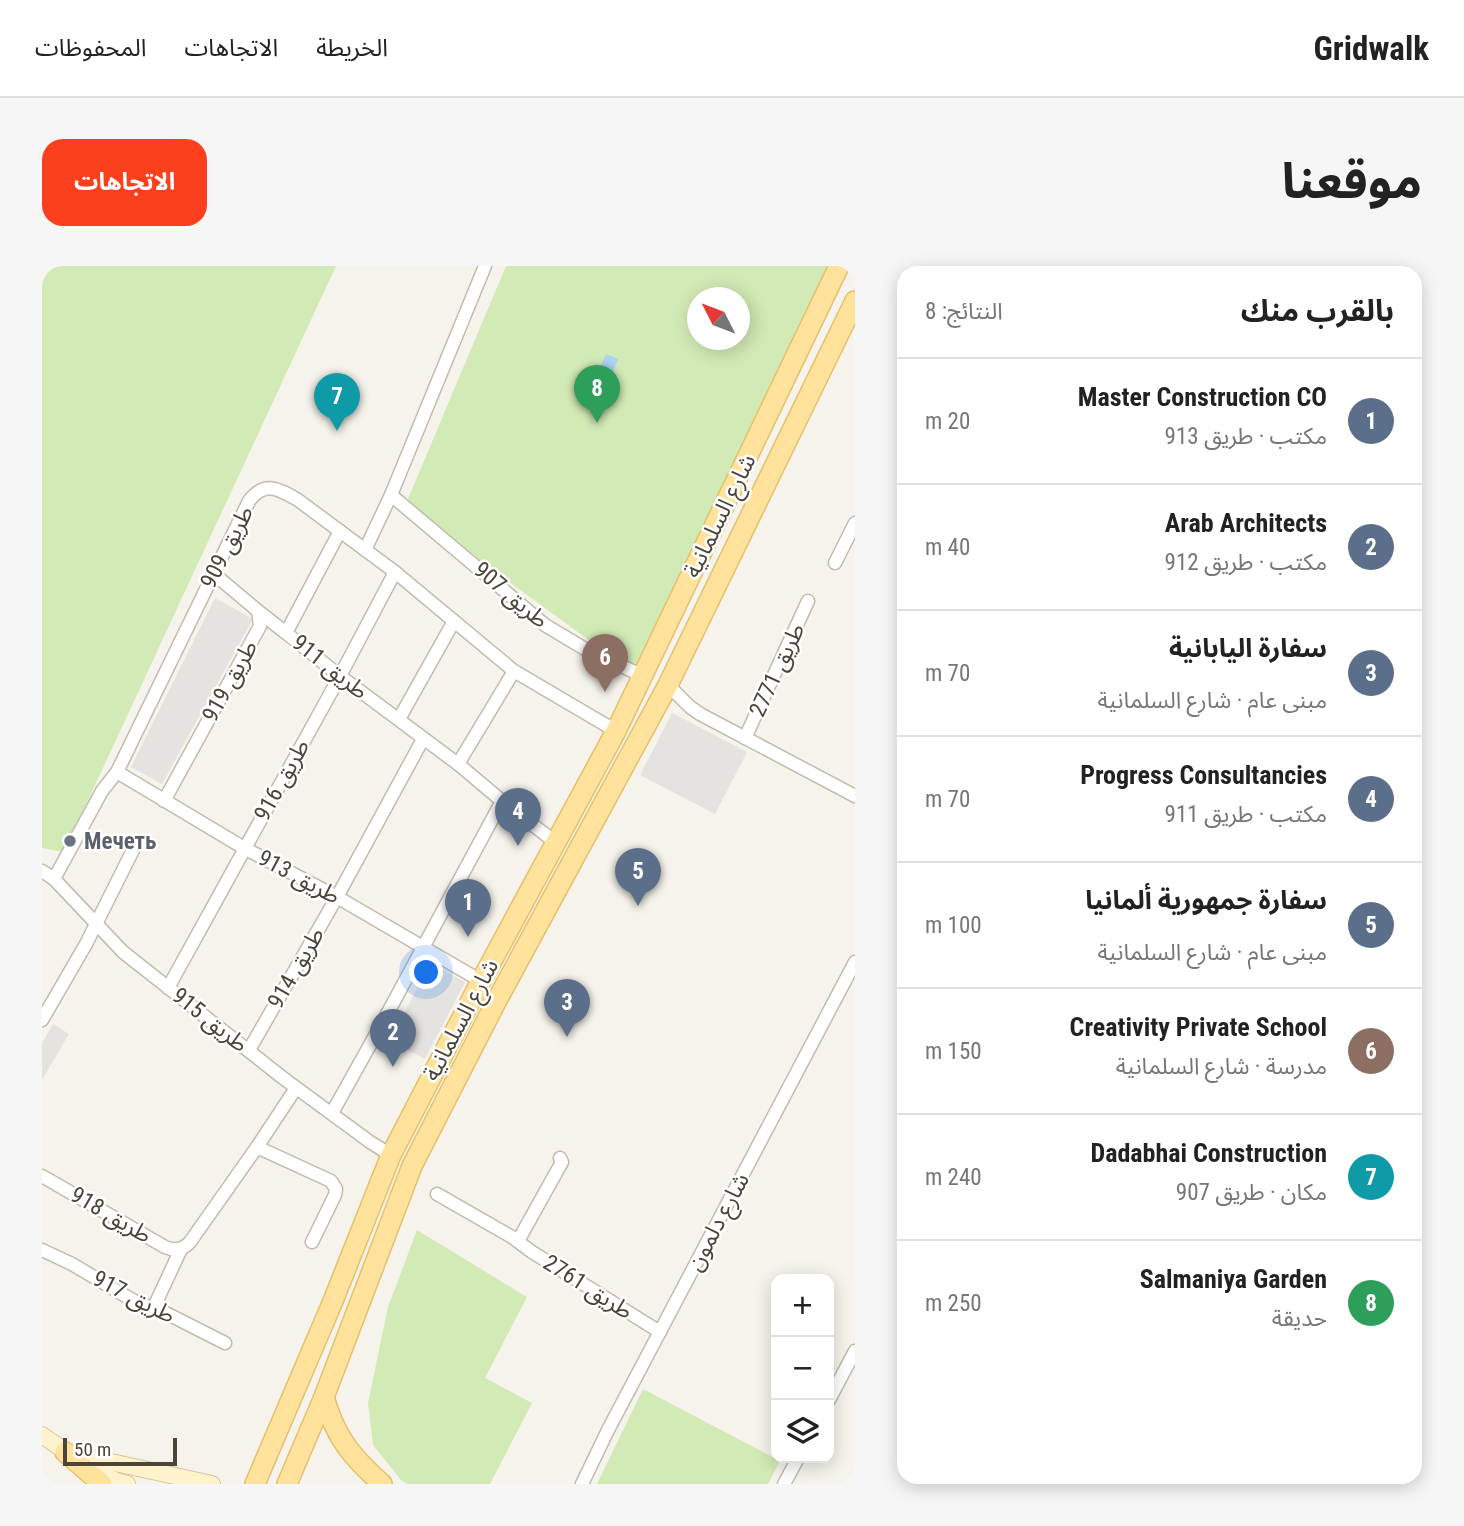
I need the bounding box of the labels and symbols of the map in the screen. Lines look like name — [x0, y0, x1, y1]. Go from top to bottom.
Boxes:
north arrow — [687, 287, 750, 350]
pin: 8 — [574, 365, 620, 423]
pin: 7 — [314, 373, 360, 431]
street label: شارع السلمانية — [679, 450, 764, 583]
street label: طريق 909 — [195, 501, 259, 593]
street label: طريق 907 — [468, 556, 554, 634]
street label: طريق 2771 — [744, 619, 810, 721]
street label: طريق 911 — [287, 629, 373, 705]
pin: 6 — [582, 634, 628, 692]
street label: طريق 919 — [197, 636, 263, 726]
street label: طريق 916 — [249, 735, 315, 825]
pin: 4 — [495, 788, 541, 846]
place label: Мечеть — [84, 828, 156, 855]
marker: Мечеть — [62, 833, 78, 849]
street label: طريق 913 — [253, 844, 345, 910]
pin: 5 — [615, 848, 661, 906]
pin: 1 — [445, 879, 491, 937]
street label: طريق 914 — [262, 923, 330, 1013]
your location — [409, 955, 443, 989]
street label: شارع السلمانية — [418, 955, 507, 1087]
pin: 3 — [544, 979, 590, 1037]
street label: طريق 915 — [167, 982, 253, 1058]
pin: 2 — [370, 1009, 416, 1067]
street label: شارع دلمون — [681, 1168, 758, 1277]
street label: طريق 918 — [66, 1181, 156, 1249]
street label: طريق 2761 — [538, 1249, 638, 1325]
street label: طريق 917 — [88, 1265, 180, 1329]
scale bar — [63, 1435, 177, 1467]

